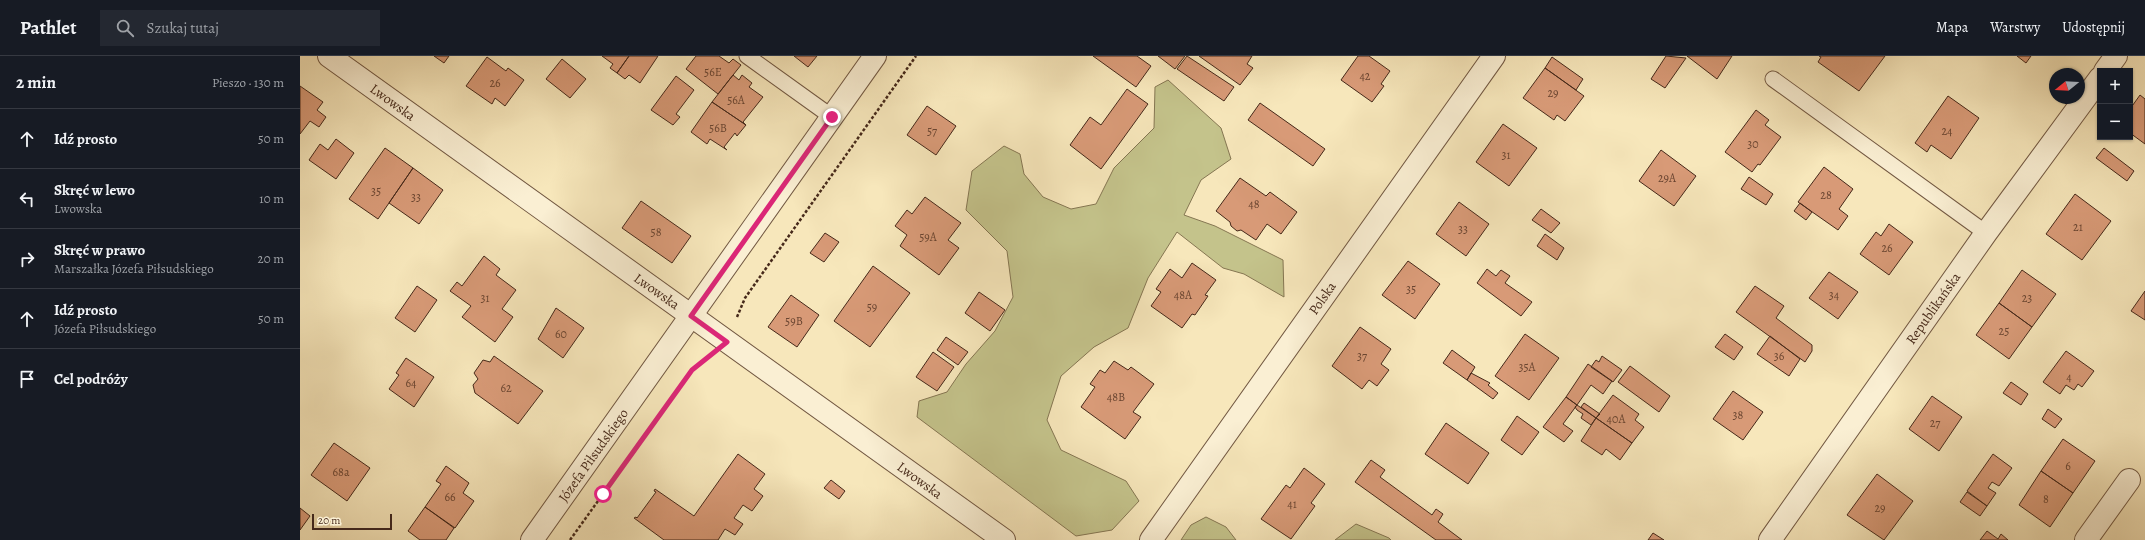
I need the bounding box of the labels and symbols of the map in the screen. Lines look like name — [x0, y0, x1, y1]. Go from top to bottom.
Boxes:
house number: 56E — [704, 64, 722, 80]
house number: 42 — [1359, 68, 1371, 84]
north arrow — [2049, 68, 2085, 104]
house number: 26 — [489, 75, 501, 91]
street label: Lwowska — [366, 79, 420, 126]
house number: 29 — [1547, 85, 1559, 101]
house number: 56A — [727, 92, 746, 108]
route end — [823, 108, 841, 126]
house number: 56B — [709, 120, 727, 136]
house number: 57 — [927, 123, 938, 139]
house number: 24 — [1941, 123, 1953, 139]
house number: 30 — [1747, 136, 1759, 152]
house number: 31 — [1501, 147, 1511, 163]
house number: 29A — [1658, 170, 1677, 186]
house number: 35 — [371, 183, 381, 199]
house number: 28 — [1820, 187, 1832, 203]
house number: 33 — [411, 189, 421, 205]
house number: 48 — [1248, 196, 1260, 212]
house number: 21 — [2073, 219, 2083, 235]
house number: 33 — [1458, 221, 1468, 237]
house number: 58 — [651, 224, 662, 240]
house number: 59A — [919, 229, 938, 245]
house number: 26 — [1881, 240, 1893, 256]
street label: Republikańska — [1902, 268, 1965, 348]
street label: Lwowska — [630, 269, 684, 314]
street label: Polska — [1304, 278, 1341, 319]
house number: 35 — [1406, 281, 1416, 297]
house number: 48A — [1174, 287, 1193, 303]
house number: 34 — [1829, 287, 1840, 303]
house number: 31 — [480, 290, 490, 306]
house number: 23 — [2022, 290, 2032, 306]
house number: 59 — [867, 299, 877, 315]
house number: 59B — [785, 313, 803, 329]
house number: 25 — [1999, 323, 2009, 339]
house number: 60 — [555, 326, 567, 342]
house number: 37 — [1357, 348, 1368, 364]
house number: 36 — [1774, 348, 1785, 364]
house number: 35A — [1518, 359, 1537, 375]
house number: 4 — [2066, 369, 2072, 385]
house number: 64 — [406, 375, 417, 391]
house number: 62 — [500, 380, 512, 396]
house number: 48B — [1107, 389, 1125, 405]
street label: Józefa Piłsudskiego — [554, 405, 633, 506]
house number: 38 — [1733, 407, 1744, 423]
house number: 40A — [1607, 411, 1626, 427]
house number: 27 — [1930, 415, 1941, 431]
street label: Lwowska — [893, 457, 947, 504]
house number: 6 — [2065, 458, 2071, 474]
house number: 68a — [333, 464, 350, 480]
route start — [594, 485, 612, 503]
house number: 66 — [444, 489, 456, 505]
house number: 8 — [2043, 491, 2049, 507]
house number: 41 — [1287, 496, 1297, 512]
house number: 29 — [1874, 500, 1886, 516]
scale bar — [312, 512, 392, 531]

